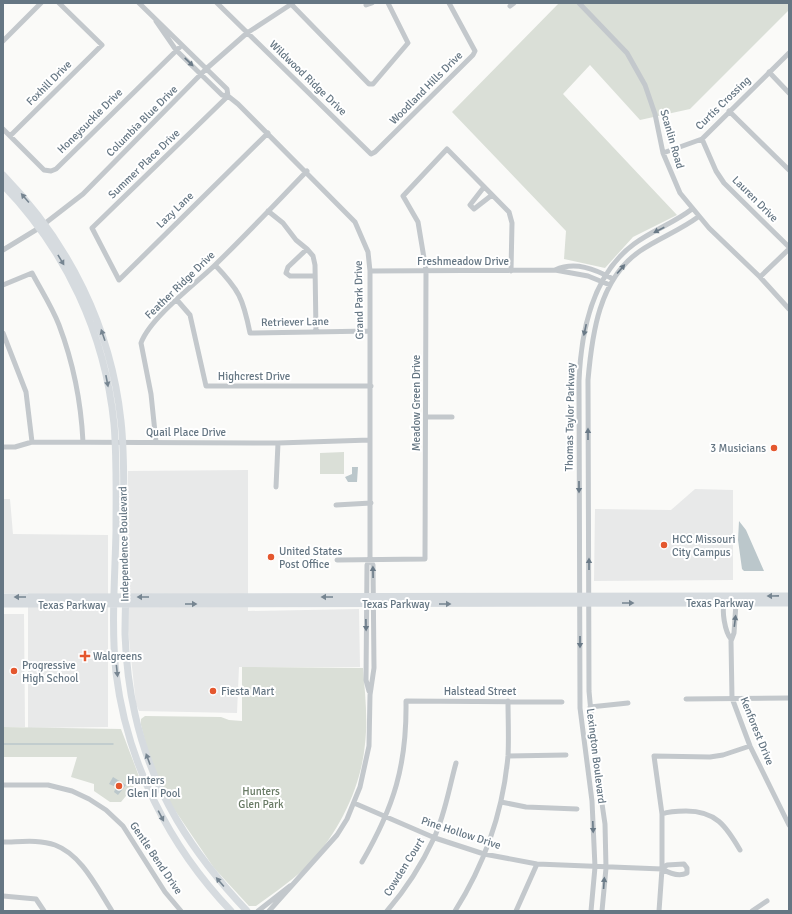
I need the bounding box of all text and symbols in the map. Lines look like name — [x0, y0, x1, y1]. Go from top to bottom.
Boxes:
street label: Wildwood Ridge Drive — [267, 38, 349, 118]
street label: Woodland Hills Drive — [387, 49, 465, 127]
one-way arrow — [184, 57, 194, 67]
street label: Foxhill Drive — [24, 58, 74, 108]
street label: Curtis Crossing — [693, 73, 753, 133]
street label: Columbia Blue Drive — [104, 83, 180, 159]
street label: Honeysuckle Drive — [55, 86, 125, 156]
street label: Scanlin Road — [657, 108, 687, 170]
street label: Summer Place Drive — [106, 127, 182, 201]
street label: Lauren Drive — [729, 173, 781, 225]
street label: Lazy Lane — [154, 189, 196, 231]
one-way arrow — [20, 193, 29, 204]
one-way arrow — [654, 227, 665, 233]
street label: Feather Ridge Drive — [142, 248, 218, 322]
one-way arrow — [57, 254, 64, 266]
street label: Freshmeadow Drive — [417, 255, 509, 268]
street label: Grand Park Drive — [352, 260, 366, 340]
one-way arrow — [616, 264, 625, 274]
street label: Retriever Lane — [261, 315, 329, 329]
one-way arrow — [582, 323, 588, 336]
one-way arrow — [99, 329, 105, 341]
street label: Meadow Green Drive — [410, 355, 423, 451]
street label: Thomas Taylor Parkway — [563, 362, 577, 471]
street label: Highcrest Drive — [218, 370, 290, 383]
one-way arrow — [104, 375, 110, 387]
street label: Quail Place Drive — [146, 426, 226, 439]
one-way arrow — [585, 427, 591, 440]
place label: 3 Musicians — [710, 442, 766, 455]
marker: 3 Musicians — [769, 443, 779, 453]
one-way arrow — [576, 481, 582, 494]
street label: Independence Boulevard — [116, 486, 132, 602]
place label: HCC Missouri City Campus — [672, 533, 736, 559]
marker: HCC Missouri City Campus — [659, 540, 669, 550]
place label: United States Post Office — [279, 545, 342, 571]
marker: United States Post Office — [266, 552, 276, 562]
one-way arrow — [586, 557, 592, 570]
one-way arrow — [370, 565, 376, 578]
one-way arrow — [766, 593, 779, 599]
one-way arrow — [13, 594, 26, 600]
one-way arrow — [136, 594, 149, 600]
one-way arrow — [320, 594, 333, 600]
street label: Texas Parkway — [686, 597, 755, 610]
street label: Texas Parkway — [362, 598, 431, 611]
street label: Texas Parkway — [38, 599, 107, 612]
one-way arrow — [622, 600, 635, 606]
one-way arrow — [185, 601, 198, 607]
one-way arrow — [439, 601, 452, 607]
one-way arrow — [732, 615, 738, 627]
one-way arrow — [363, 619, 369, 632]
one-way arrow — [577, 636, 583, 649]
place label: Walgreens — [93, 650, 142, 663]
marker: Walgreens — [80, 651, 90, 661]
place label: Progressive High School — [22, 659, 79, 685]
one-way arrow — [113, 665, 120, 678]
marker: Progressive High School — [9, 666, 19, 676]
place label: Fiesta Mart — [221, 685, 275, 698]
street label: Halstead Street — [444, 685, 517, 698]
marker: Fiesta Mart — [208, 686, 218, 696]
street label: Kenforest Drive — [737, 695, 777, 767]
street label: Lexington Boulevard — [584, 708, 608, 805]
one-way arrow — [145, 752, 151, 764]
place label: Hunters Glen II Pool — [127, 774, 181, 800]
marker: Hunters Glen II Pool — [114, 781, 124, 791]
park label: Hunters Glen Park — [238, 785, 284, 811]
one-way arrow — [158, 810, 165, 822]
street label: Pine Hollow Drive — [419, 814, 503, 852]
street label: Gentle Bend Drive — [127, 819, 185, 897]
one-way arrow — [590, 821, 597, 833]
street label: Cowden Court — [381, 835, 427, 899]
one-way arrow — [216, 877, 225, 888]
one-way arrow — [601, 877, 608, 889]

